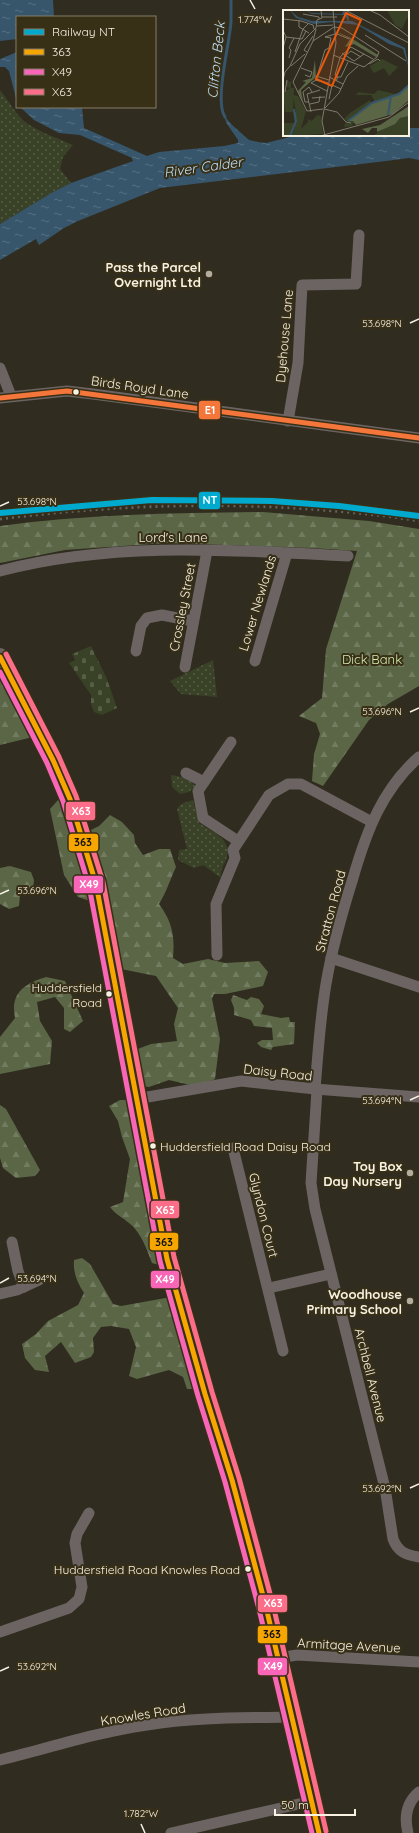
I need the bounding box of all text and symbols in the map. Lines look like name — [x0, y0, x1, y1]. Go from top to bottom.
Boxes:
inset map — [283, 10, 409, 136]
text: 1.774°W — [238, 13, 272, 26]
legend — [16, 16, 156, 108]
water label: Clifton Beck — [203, 19, 229, 99]
text: Railway NT — [52, 24, 115, 39]
text: 363 — [52, 44, 71, 59]
text: X49 — [52, 64, 72, 79]
text: X63 — [52, 84, 72, 99]
water label: River Calder — [162, 152, 245, 181]
place label: Pass the Parcel Overnight Ltd — [105, 259, 201, 290]
marker: Pass the Parcel Overnight Ltd — [204, 269, 214, 279]
street label: Dyehouse Lane — [272, 289, 296, 383]
text: 53.698°N — [362, 317, 402, 330]
street label: Birds Royd Lane — [90, 372, 190, 402]
unlabelled marker — [71, 387, 81, 397]
line badge: E1 — [198, 400, 221, 420]
text: E1 — [205, 403, 215, 417]
line badge: NT — [198, 491, 221, 510]
text: NT — [203, 493, 218, 507]
text: 53.698°N — [17, 495, 57, 508]
street label: Lord's Lane — [138, 529, 208, 545]
street label: Lower Newlands — [235, 553, 279, 653]
street label: Crossley Street — [166, 561, 198, 653]
park label: Dick Bank — [342, 651, 402, 667]
text: 53.696°N — [362, 705, 402, 718]
line badge: X63 — [65, 801, 96, 821]
text: X63 — [71, 804, 91, 818]
line badge: 363 — [68, 833, 99, 852]
text: 363 — [74, 835, 92, 849]
street label: Stratton Road — [311, 868, 349, 954]
line badge: X49 — [73, 875, 104, 894]
text: X49 — [79, 877, 99, 891]
text: 53.696°N — [17, 884, 57, 897]
place label: Huddersfield Road — [31, 980, 102, 1010]
marker: Huddersfield Road — [104, 989, 114, 999]
street label: Daisy Road — [243, 1060, 313, 1084]
text: 53.694°N — [362, 1094, 402, 1107]
place label: Huddersfield Road Daisy Road — [160, 1139, 331, 1154]
marker: Huddersfield Road Daisy Road — [148, 1141, 158, 1151]
place label: Toy Box Day Nursery — [323, 1158, 403, 1189]
marker: Toy Box Day Nursery — [405, 1168, 415, 1178]
street label: Glyndon Court — [246, 1171, 282, 1259]
line badge: X63 — [150, 1200, 180, 1219]
text: X63 — [155, 1203, 175, 1217]
line badge: 363 — [149, 1232, 179, 1251]
text: 363 — [155, 1235, 173, 1249]
line badge: X49 — [150, 1270, 180, 1289]
text: 53.694°N — [17, 1272, 57, 1285]
text: X49 — [155, 1272, 175, 1286]
place label: Woodhouse Primary School — [307, 1286, 402, 1317]
marker: Woodhouse Primary School — [405, 1296, 415, 1306]
street label: Archbell Avenue — [352, 1326, 390, 1424]
text: 53.692°N — [362, 1482, 402, 1495]
place label: Huddersfield Road Knowles Road — [54, 1562, 240, 1577]
marker: Huddersfield Road Knowles Road — [243, 1564, 253, 1574]
line badge: X63 — [257, 1594, 288, 1613]
text: X63 — [263, 1596, 283, 1610]
line badge: 363 — [257, 1625, 288, 1644]
text: 363 — [263, 1627, 281, 1641]
street label: Armitage Avenue — [297, 1634, 401, 1656]
line badge: X49 — [257, 1657, 288, 1676]
text: X49 — [263, 1659, 283, 1673]
text: 53.692°N — [17, 1660, 57, 1673]
street label: Knowles Road — [99, 1699, 187, 1729]
scale bar — [275, 1791, 355, 1817]
text: 50 m — [281, 1797, 309, 1812]
text: 1.782°W — [124, 1807, 159, 1820]

